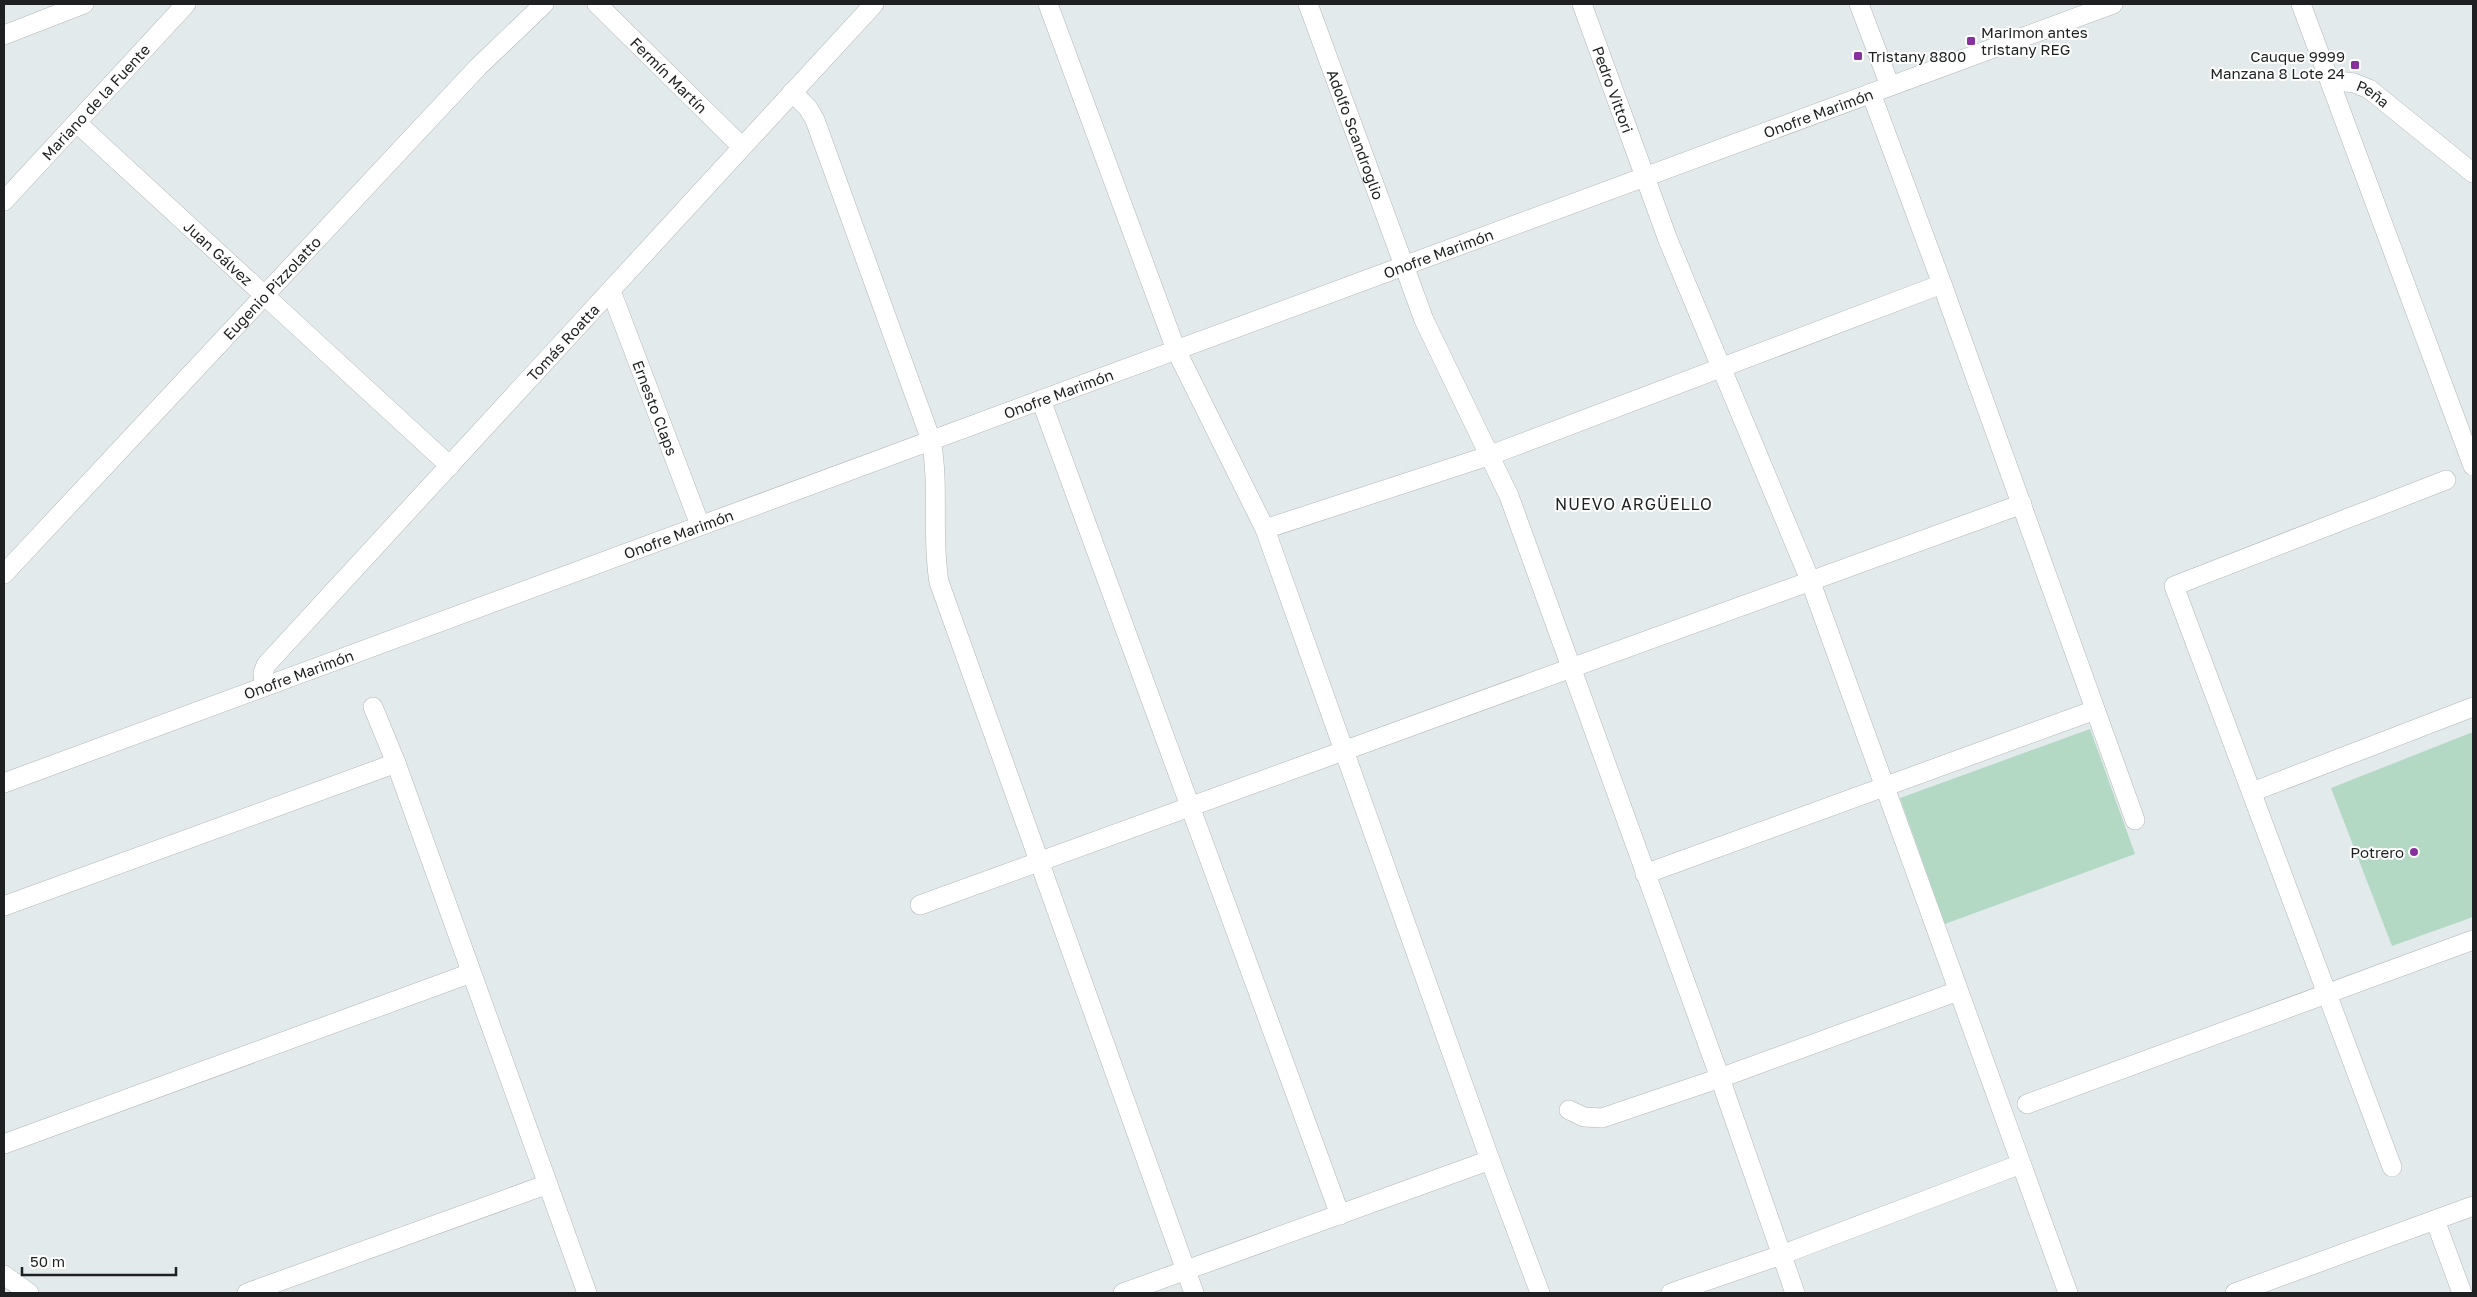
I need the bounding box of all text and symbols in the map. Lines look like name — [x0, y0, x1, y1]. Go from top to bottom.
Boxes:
place label: Marimon antes tristany REG — [1981, 23, 2088, 58]
street label: Fermín Martín — [627, 33, 711, 117]
marker: Marimon antes tristany REG — [1965, 35, 1977, 47]
street label: Mariano de la Fuente — [38, 40, 154, 163]
street label: Pedro Vittori — [1589, 44, 1637, 135]
place label: Tristany 8800 — [1868, 47, 1966, 65]
place label: Cauque 9999 Manzana 8 Lote 24 — [2210, 47, 2345, 82]
marker: Tristany 8800 — [1852, 50, 1864, 62]
marker: Cauque 9999 Manzana 8 Lote 24 — [2349, 59, 2361, 71]
street label: Adolfo Scandroglio — [1324, 67, 1388, 202]
street label: Peña — [2354, 76, 2393, 111]
street label: Onofre Marimón — [1761, 84, 1876, 141]
street label: Juan Gálvez — [180, 217, 257, 289]
street label: Onofre Marimón — [1381, 225, 1496, 282]
street label: Eugenio Pizzolatto — [219, 232, 324, 343]
street label: Tomás Roatta — [523, 300, 603, 385]
street label: Ernesto Claps — [629, 358, 682, 458]
street label: Onofre Marimón — [1001, 365, 1116, 422]
district label: NUEVO ARGÜELLO — [1555, 494, 1713, 514]
street label: Onofre Marimón — [621, 505, 736, 562]
street label: Onofre Marimón — [241, 646, 356, 703]
place label: Potrero — [2350, 843, 2404, 861]
marker: Potrero — [2408, 846, 2420, 858]
scale bar — [22, 1244, 176, 1276]
text: 50 m — [30, 1252, 65, 1270]

